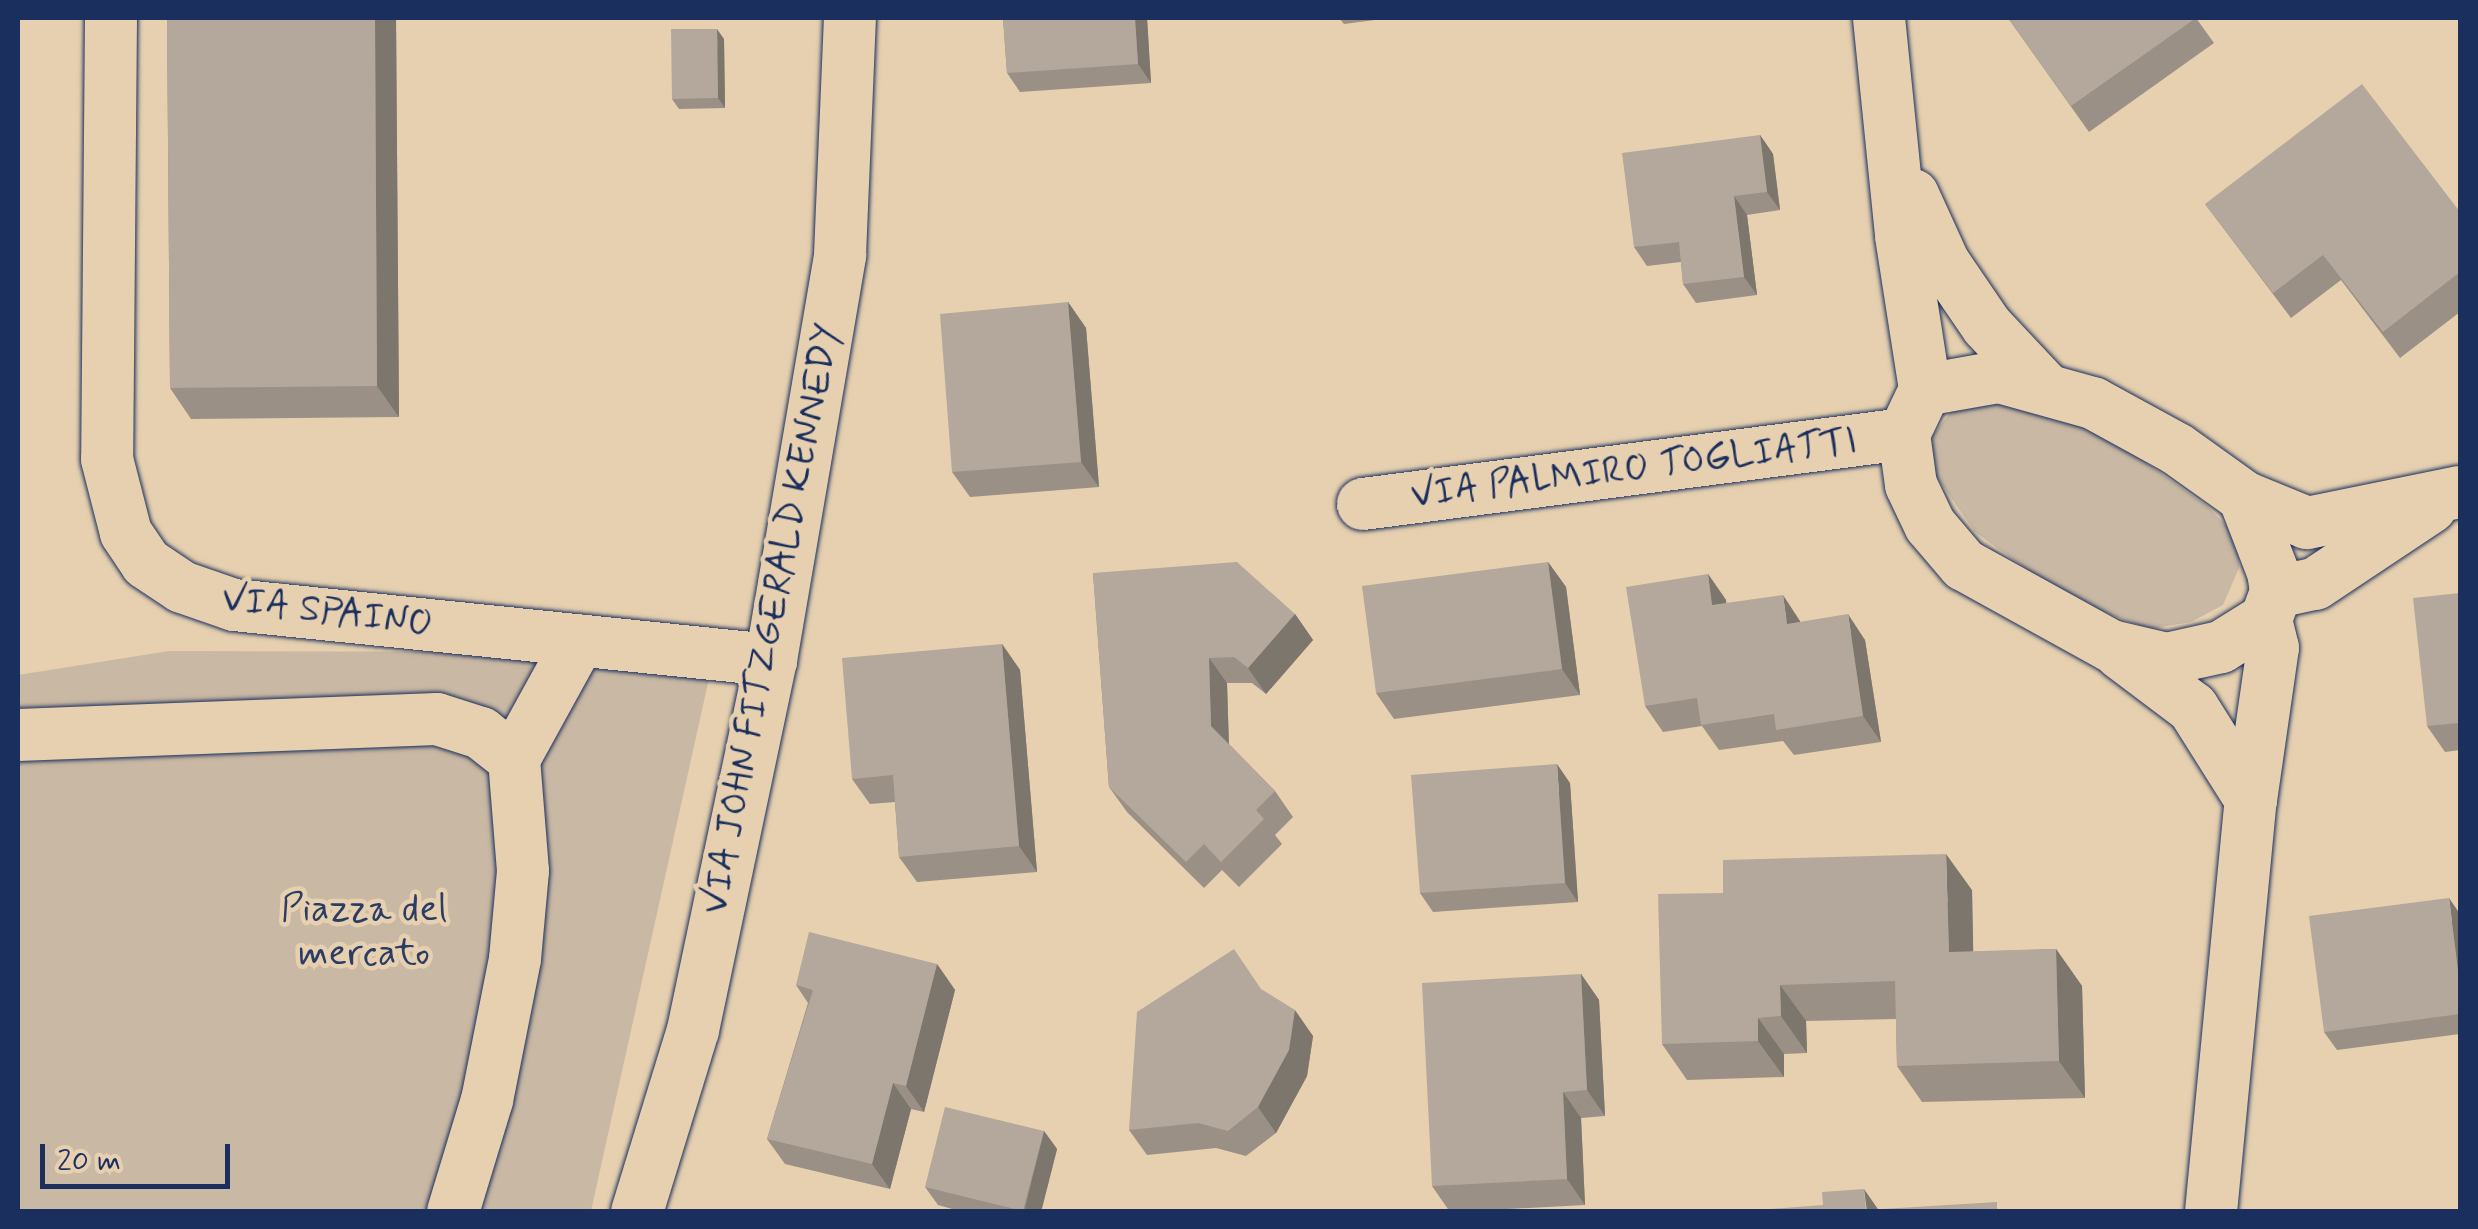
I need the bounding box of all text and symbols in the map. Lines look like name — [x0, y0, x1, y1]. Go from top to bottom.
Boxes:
street label: VIA JOHN FITZGERALD KENNEDY — [692, 317, 852, 921]
street label: VIA PALMIRO TOGLIATTI — [1406, 419, 1862, 519]
street label: VIA SPAINO — [219, 576, 435, 648]
park label: Piazza del mercato — [281, 887, 447, 976]
scale bar — [45, 1124, 235, 1186]
text: 20 m — [57, 1142, 121, 1181]

